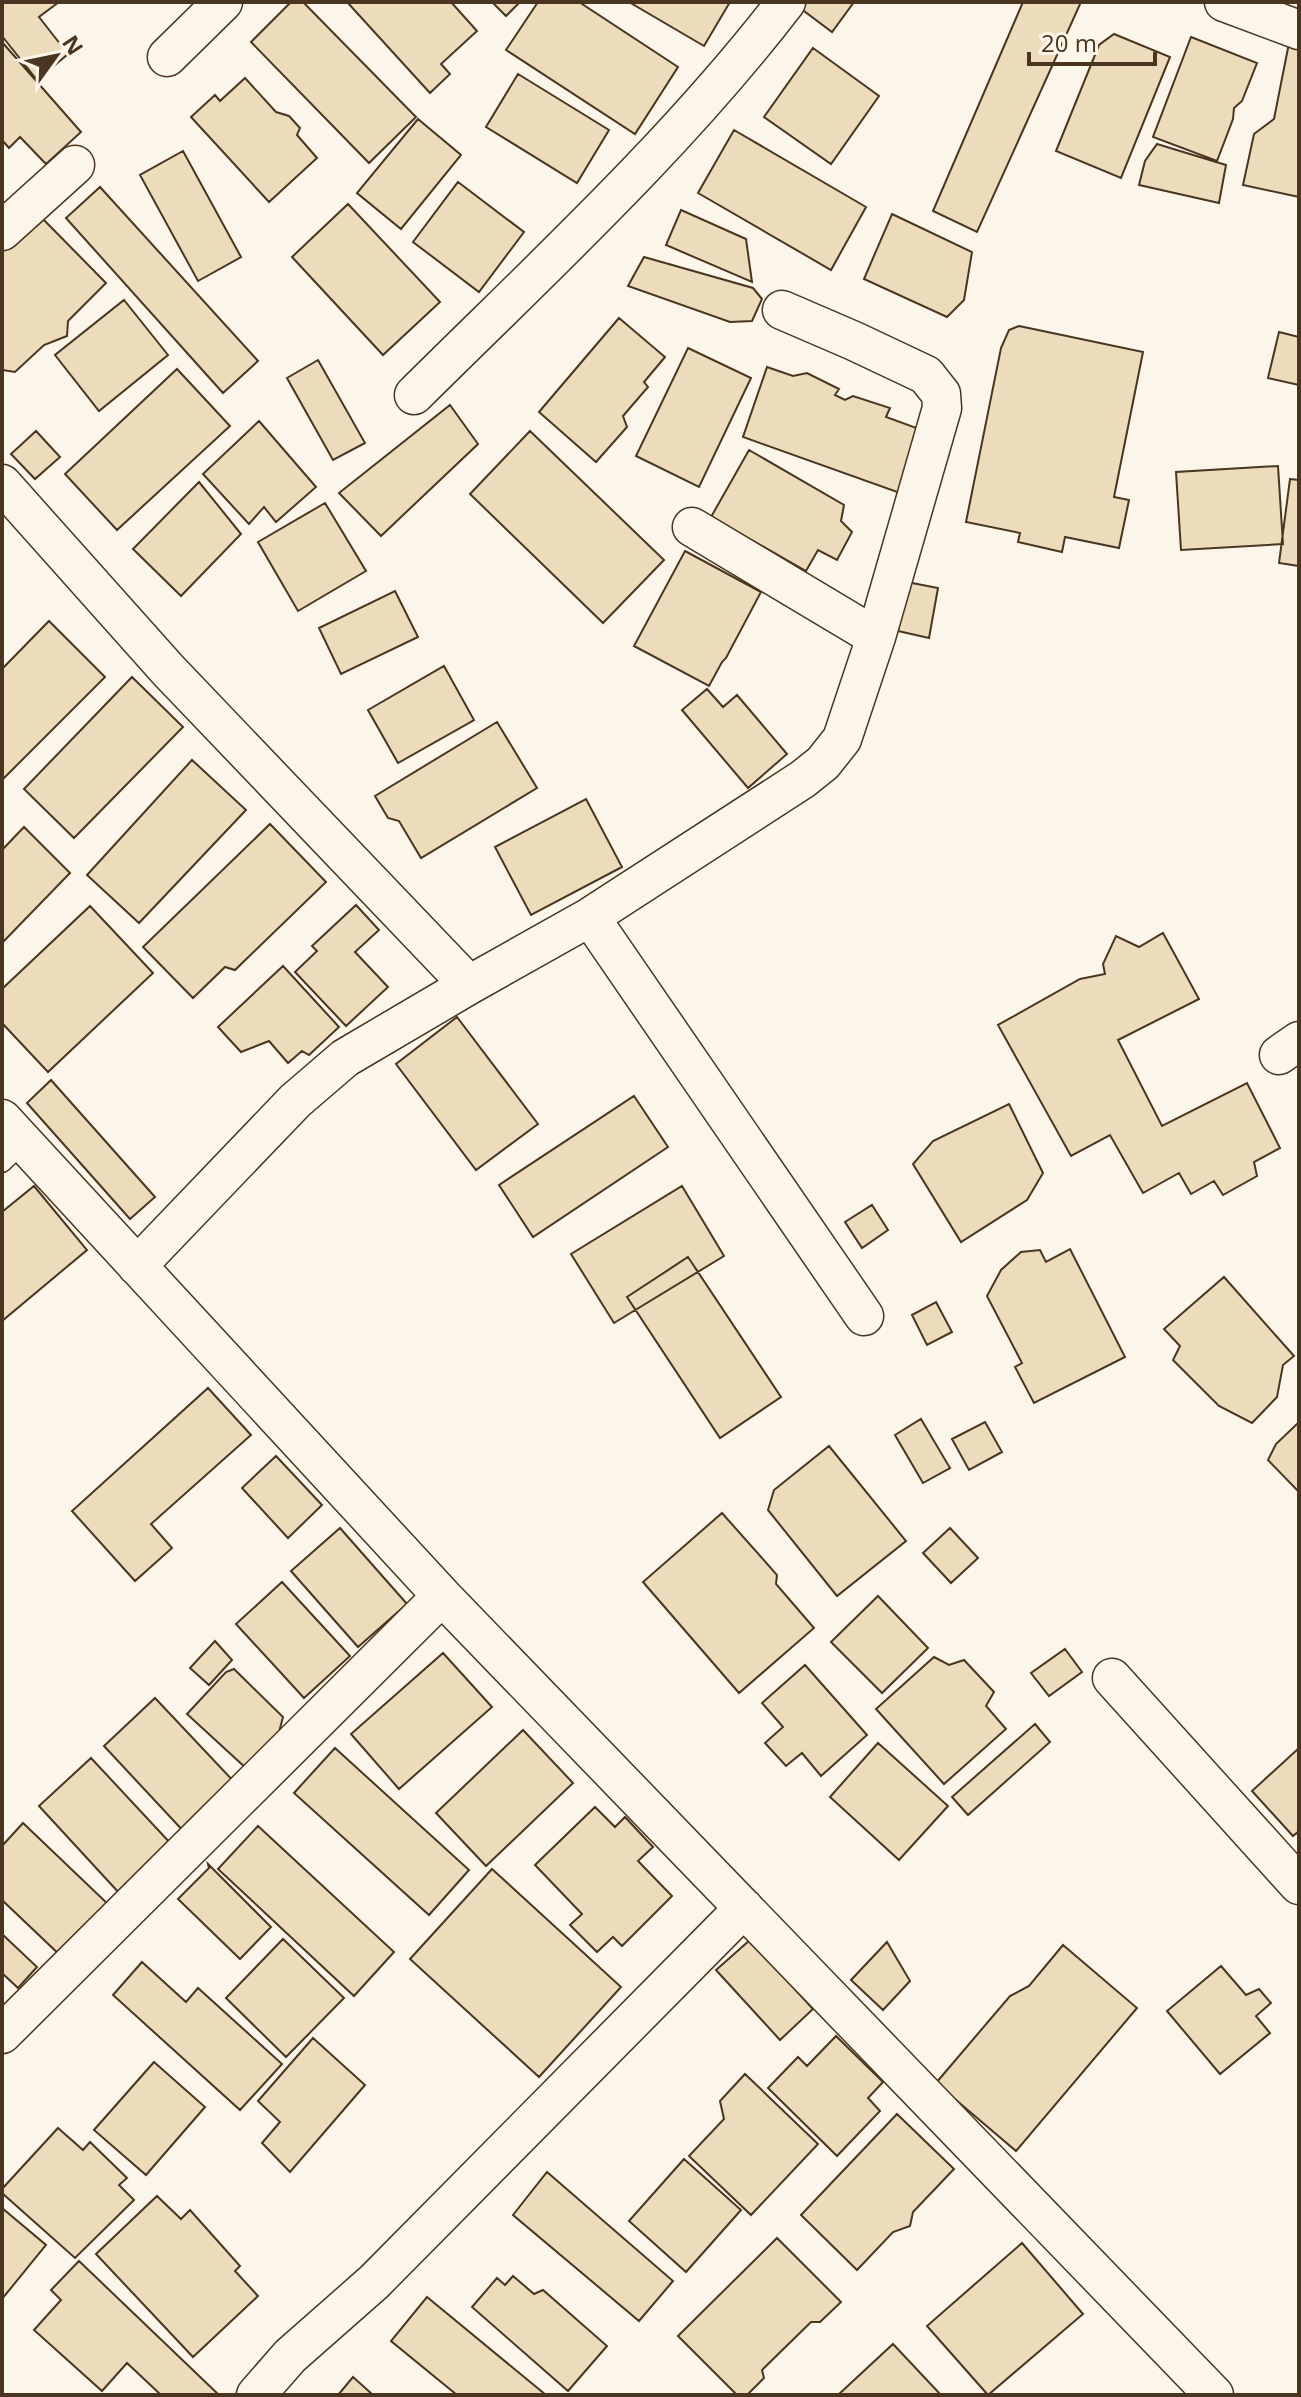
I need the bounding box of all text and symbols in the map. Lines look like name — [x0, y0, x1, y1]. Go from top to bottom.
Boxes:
north arrow — [16, 16, 96, 96]
scale bar — [1029, 16, 1155, 66]
text: 20 m — [1041, 26, 1097, 59]
text: N — [56, 29, 91, 60]

